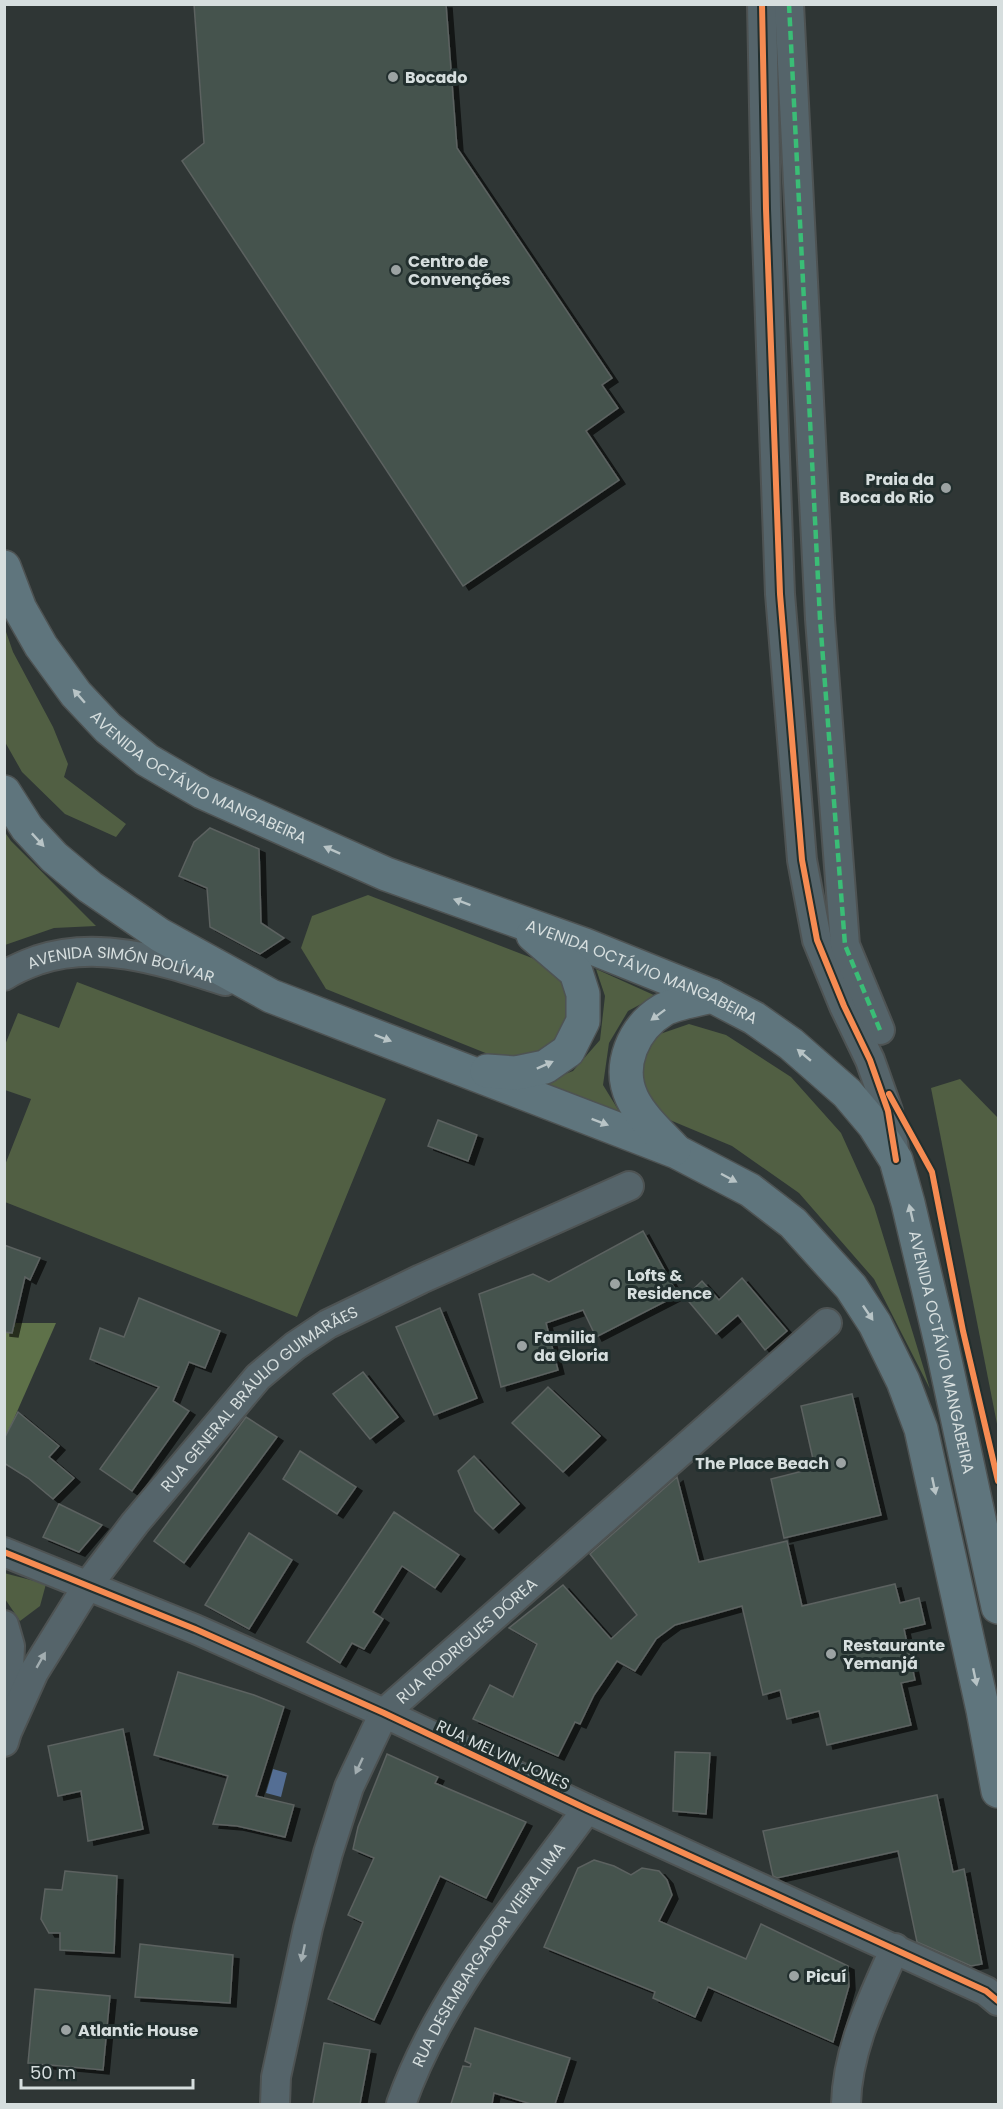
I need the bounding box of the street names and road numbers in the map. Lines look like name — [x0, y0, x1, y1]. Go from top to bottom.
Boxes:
street label: AVENIDA OCTÁVIO MANGABEIRA — [85, 705, 311, 849]
street label: AVENIDA OCTÁVIO MANGABEIRA — [523, 913, 762, 1030]
street label: AVENIDA SIMÓN BOLÍVAR — [24, 940, 218, 988]
street label: AVENIDA OCTÁVIO MANGABEIRA — [903, 1228, 981, 1476]
street label: RUA GENERAL BRÁULIO GUIMARÃES — [155, 1300, 362, 1496]
street label: RUA RODRIGUES DÓREA — [391, 1572, 542, 1709]
street label: RUA MELVIN JONES — [433, 1714, 573, 1796]
street label: RUA DESEMBARGADOR VIEIRA LIMA — [406, 1837, 571, 2070]

